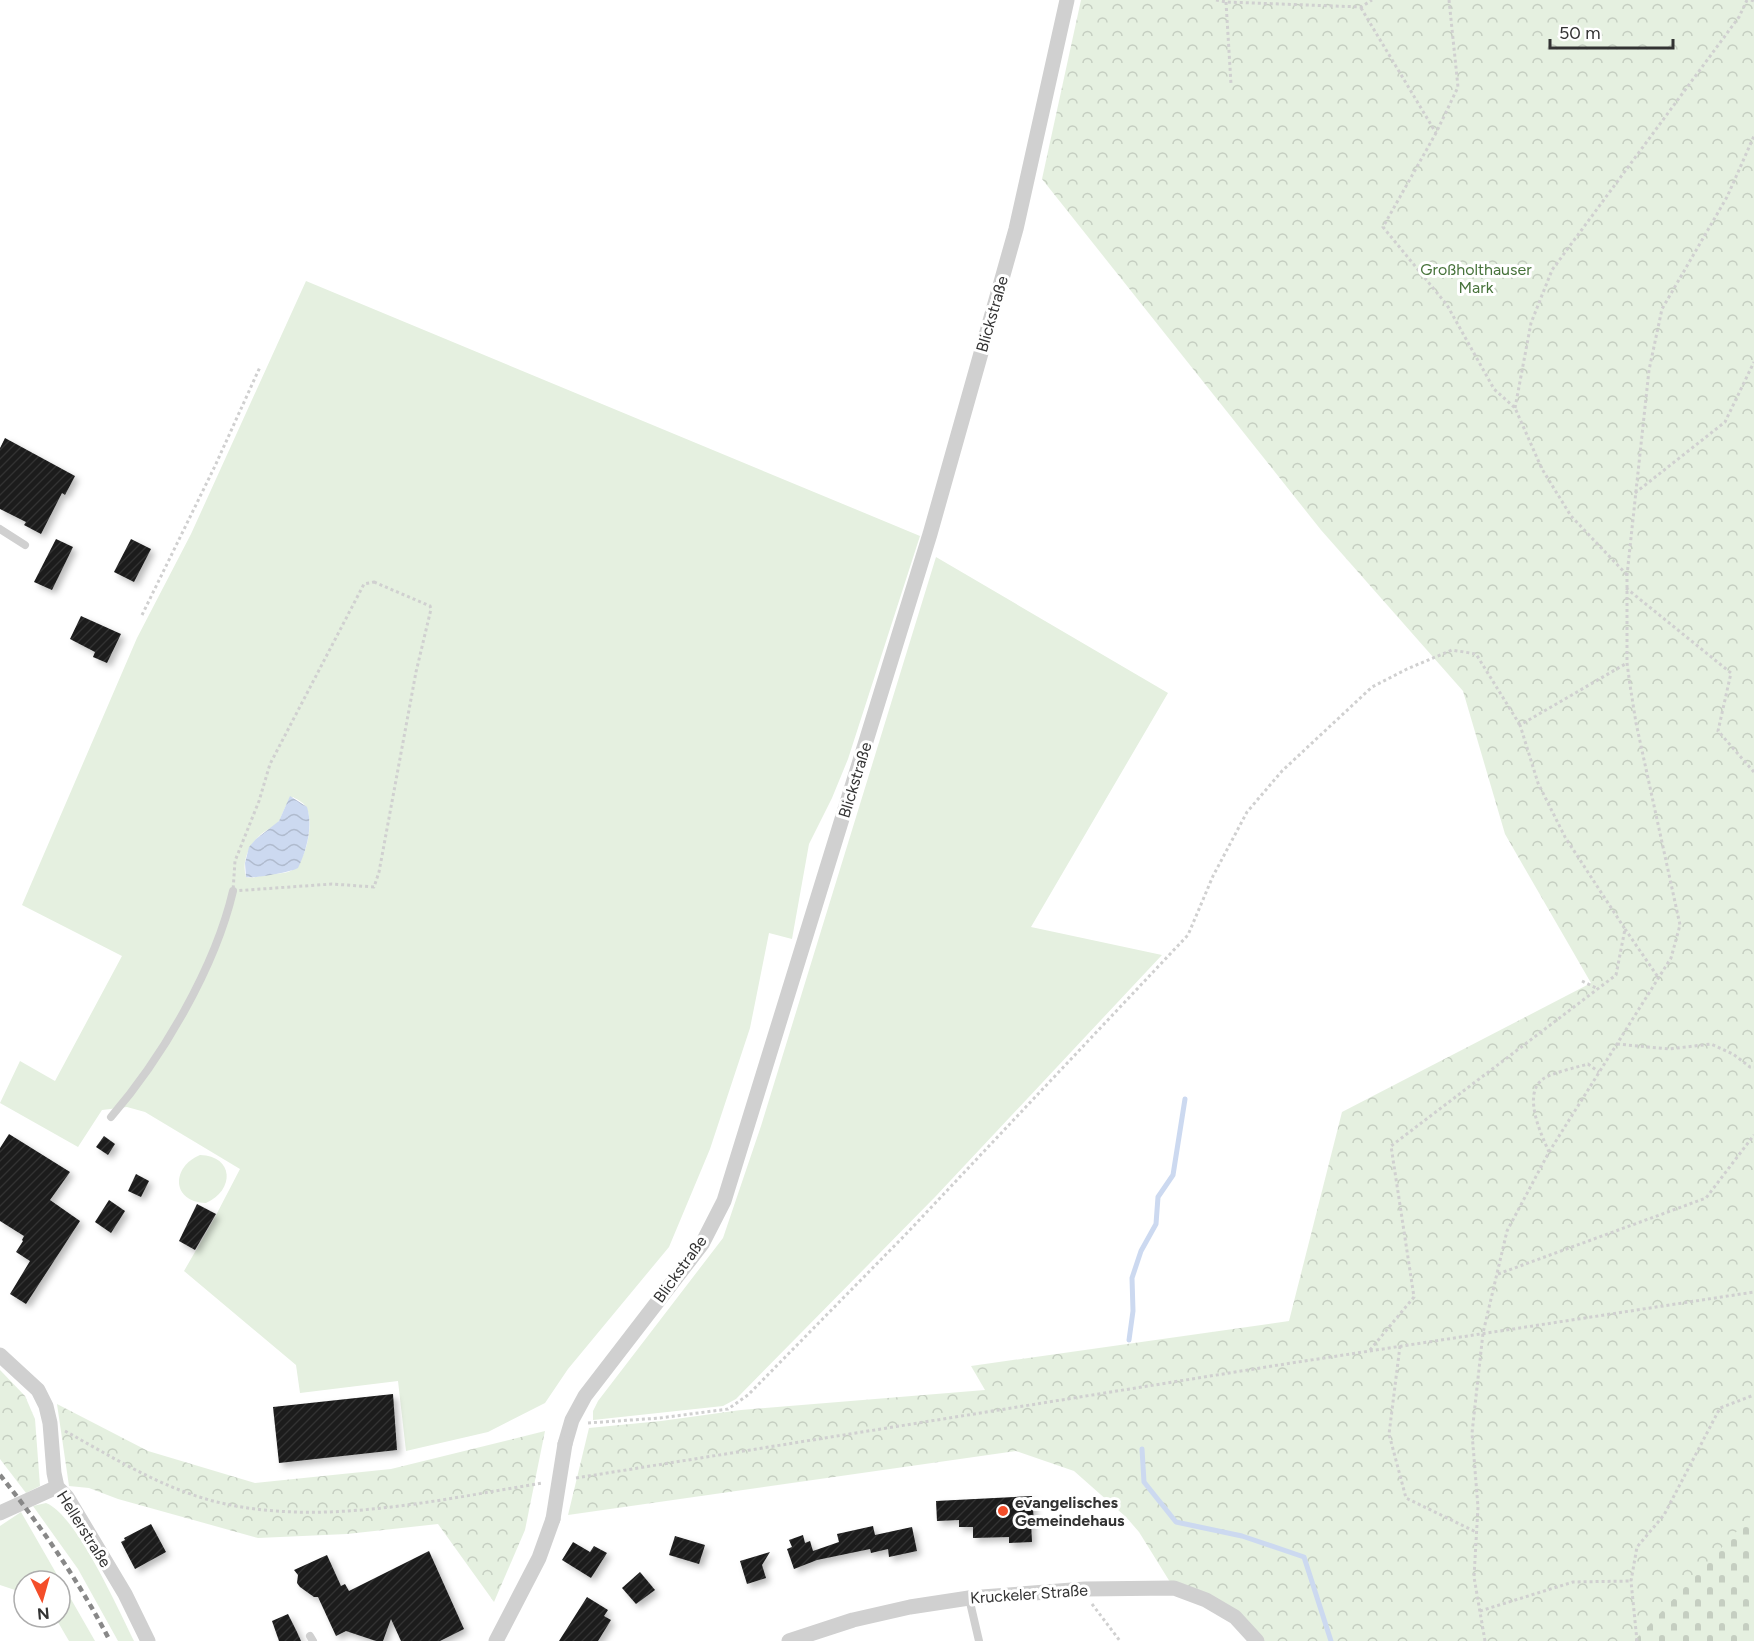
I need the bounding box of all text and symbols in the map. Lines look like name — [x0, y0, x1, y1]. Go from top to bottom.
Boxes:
scale bar — [1550, 12, 1673, 50]
text: 50 m — [1559, 22, 1601, 44]
park label: Großholthauser Mark — [1420, 260, 1532, 297]
street label: Blickstraße — [972, 274, 1012, 354]
street label: Blickstraße — [834, 740, 876, 820]
street label: Blickstraße — [649, 1232, 711, 1306]
street label: Hellerstraße — [53, 1487, 115, 1571]
place label: evangelisches Gemeindehaus — [1015, 1493, 1125, 1530]
marker: evangelisches Gemeindehaus — [996, 1504, 1010, 1518]
north arrow — [12, 1569, 72, 1629]
street label: Kruckeler Straße — [970, 1580, 1089, 1608]
text: N — [36, 1603, 50, 1623]

